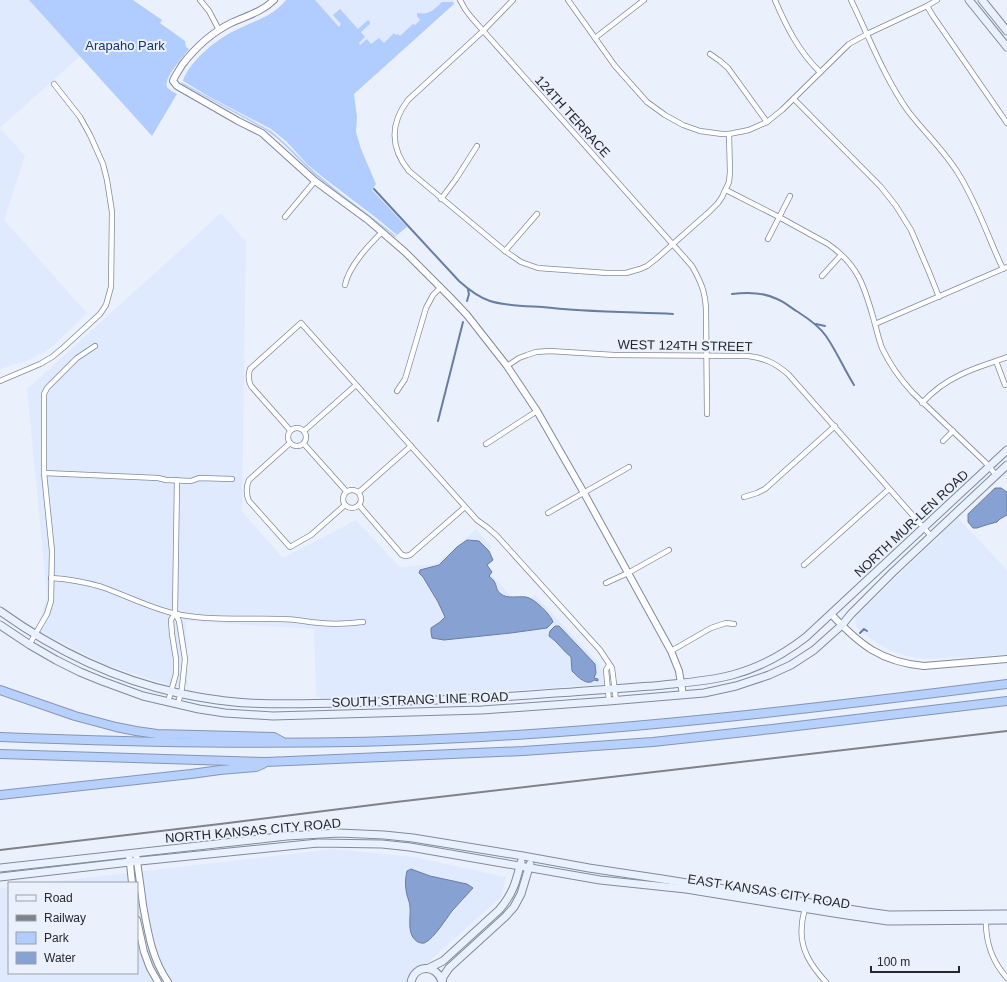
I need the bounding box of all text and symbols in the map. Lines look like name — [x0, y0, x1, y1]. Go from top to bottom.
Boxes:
park label: Arapaho Park — [85, 38, 165, 53]
street label: 124TH TERRACE — [532, 72, 613, 160]
street label: WEST 124TH STREET — [617, 337, 753, 354]
street label: NORTH MUR-LEN ROAD — [851, 467, 971, 580]
street label: SOUTH STRANG LINE ROAD — [331, 689, 509, 710]
street label: NORTH KANSAS CITY ROAD — [164, 815, 342, 846]
street label: EAST KANSAS CITY ROAD — [687, 871, 851, 912]
legend — [8, 882, 138, 974]
text: Road — [44, 891, 73, 905]
text: Railway — [44, 911, 86, 925]
text: Park — [44, 931, 70, 945]
scale bar — [871, 948, 959, 974]
text: Water — [44, 951, 76, 965]
text: 100 m — [877, 955, 910, 969]

